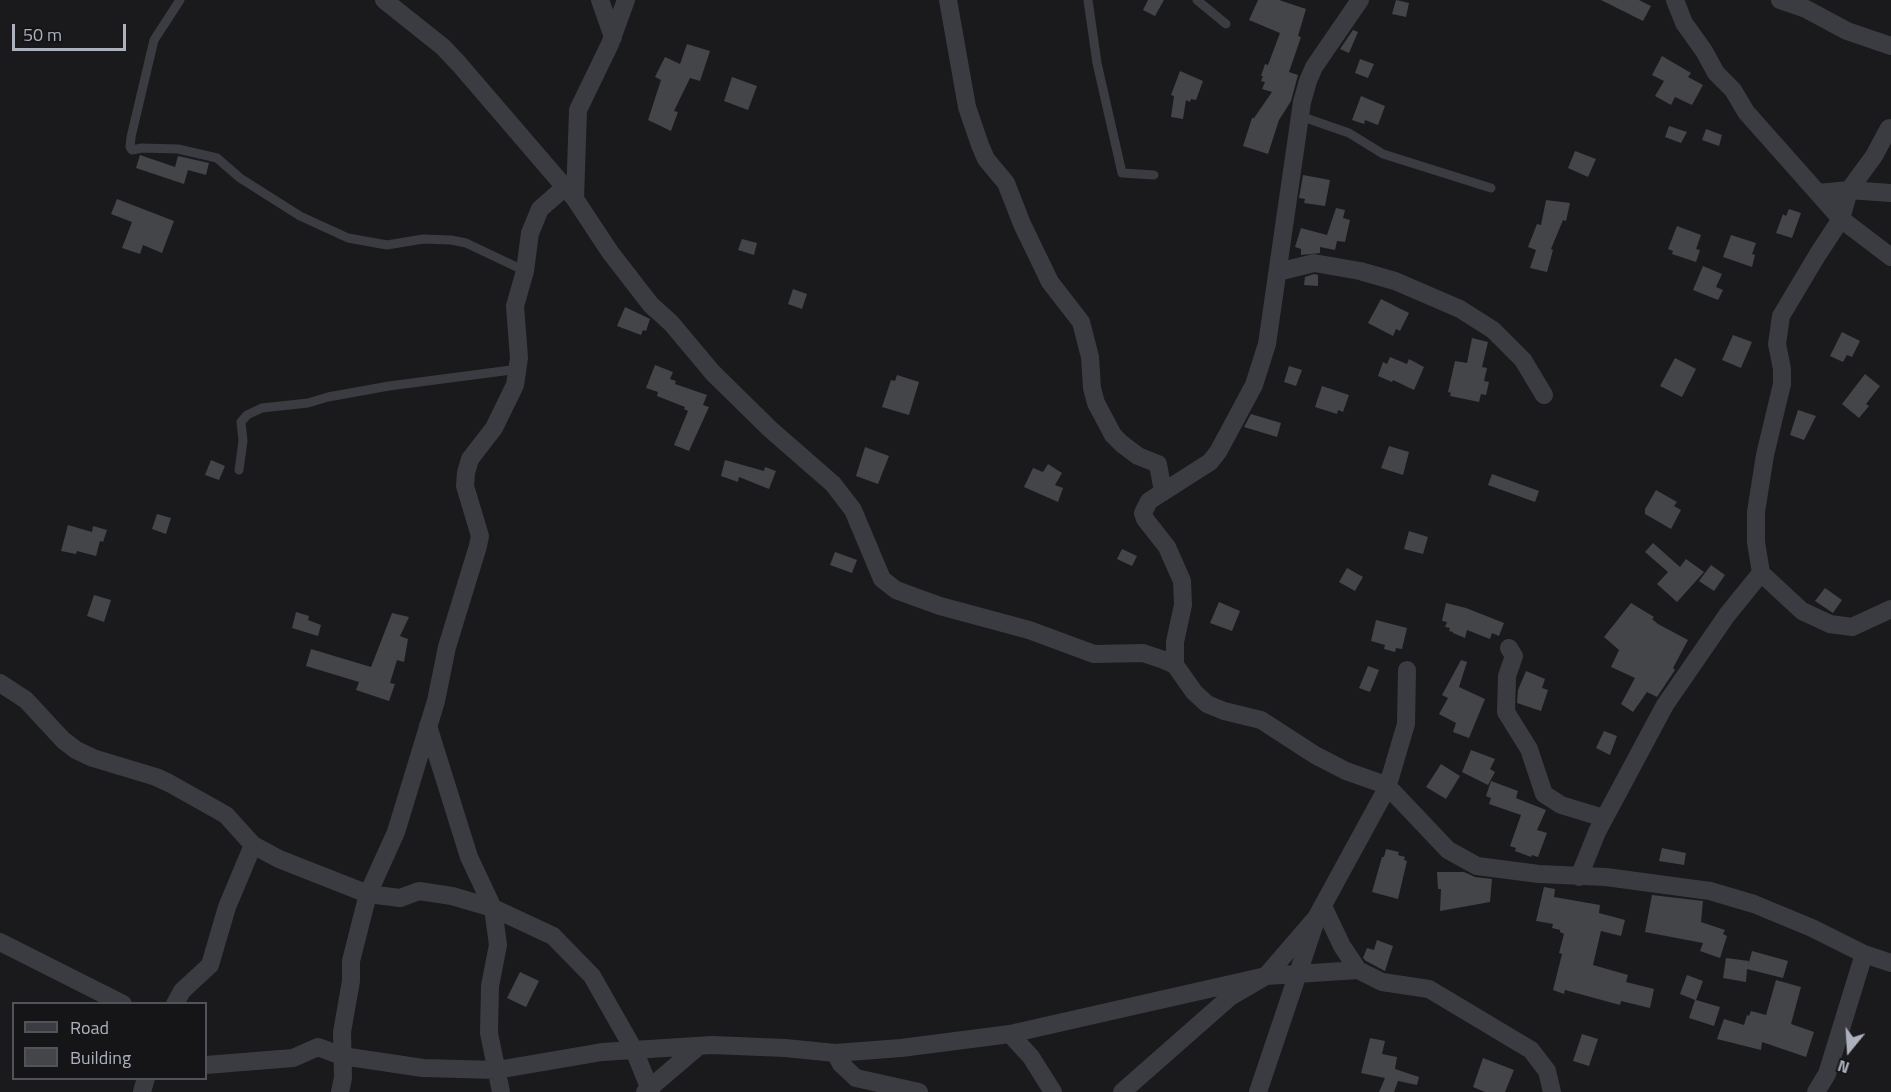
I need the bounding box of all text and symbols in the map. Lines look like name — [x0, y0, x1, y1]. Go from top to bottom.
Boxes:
scale bar — [15, 12, 129, 50]
text: 50 m — [23, 21, 62, 48]
legend — [12, 1002, 207, 1080]
text: Road — [70, 1014, 109, 1041]
north arrow — [1819, 1020, 1879, 1080]
text: Building — [70, 1044, 131, 1071]
text: N — [1834, 1054, 1852, 1080]

